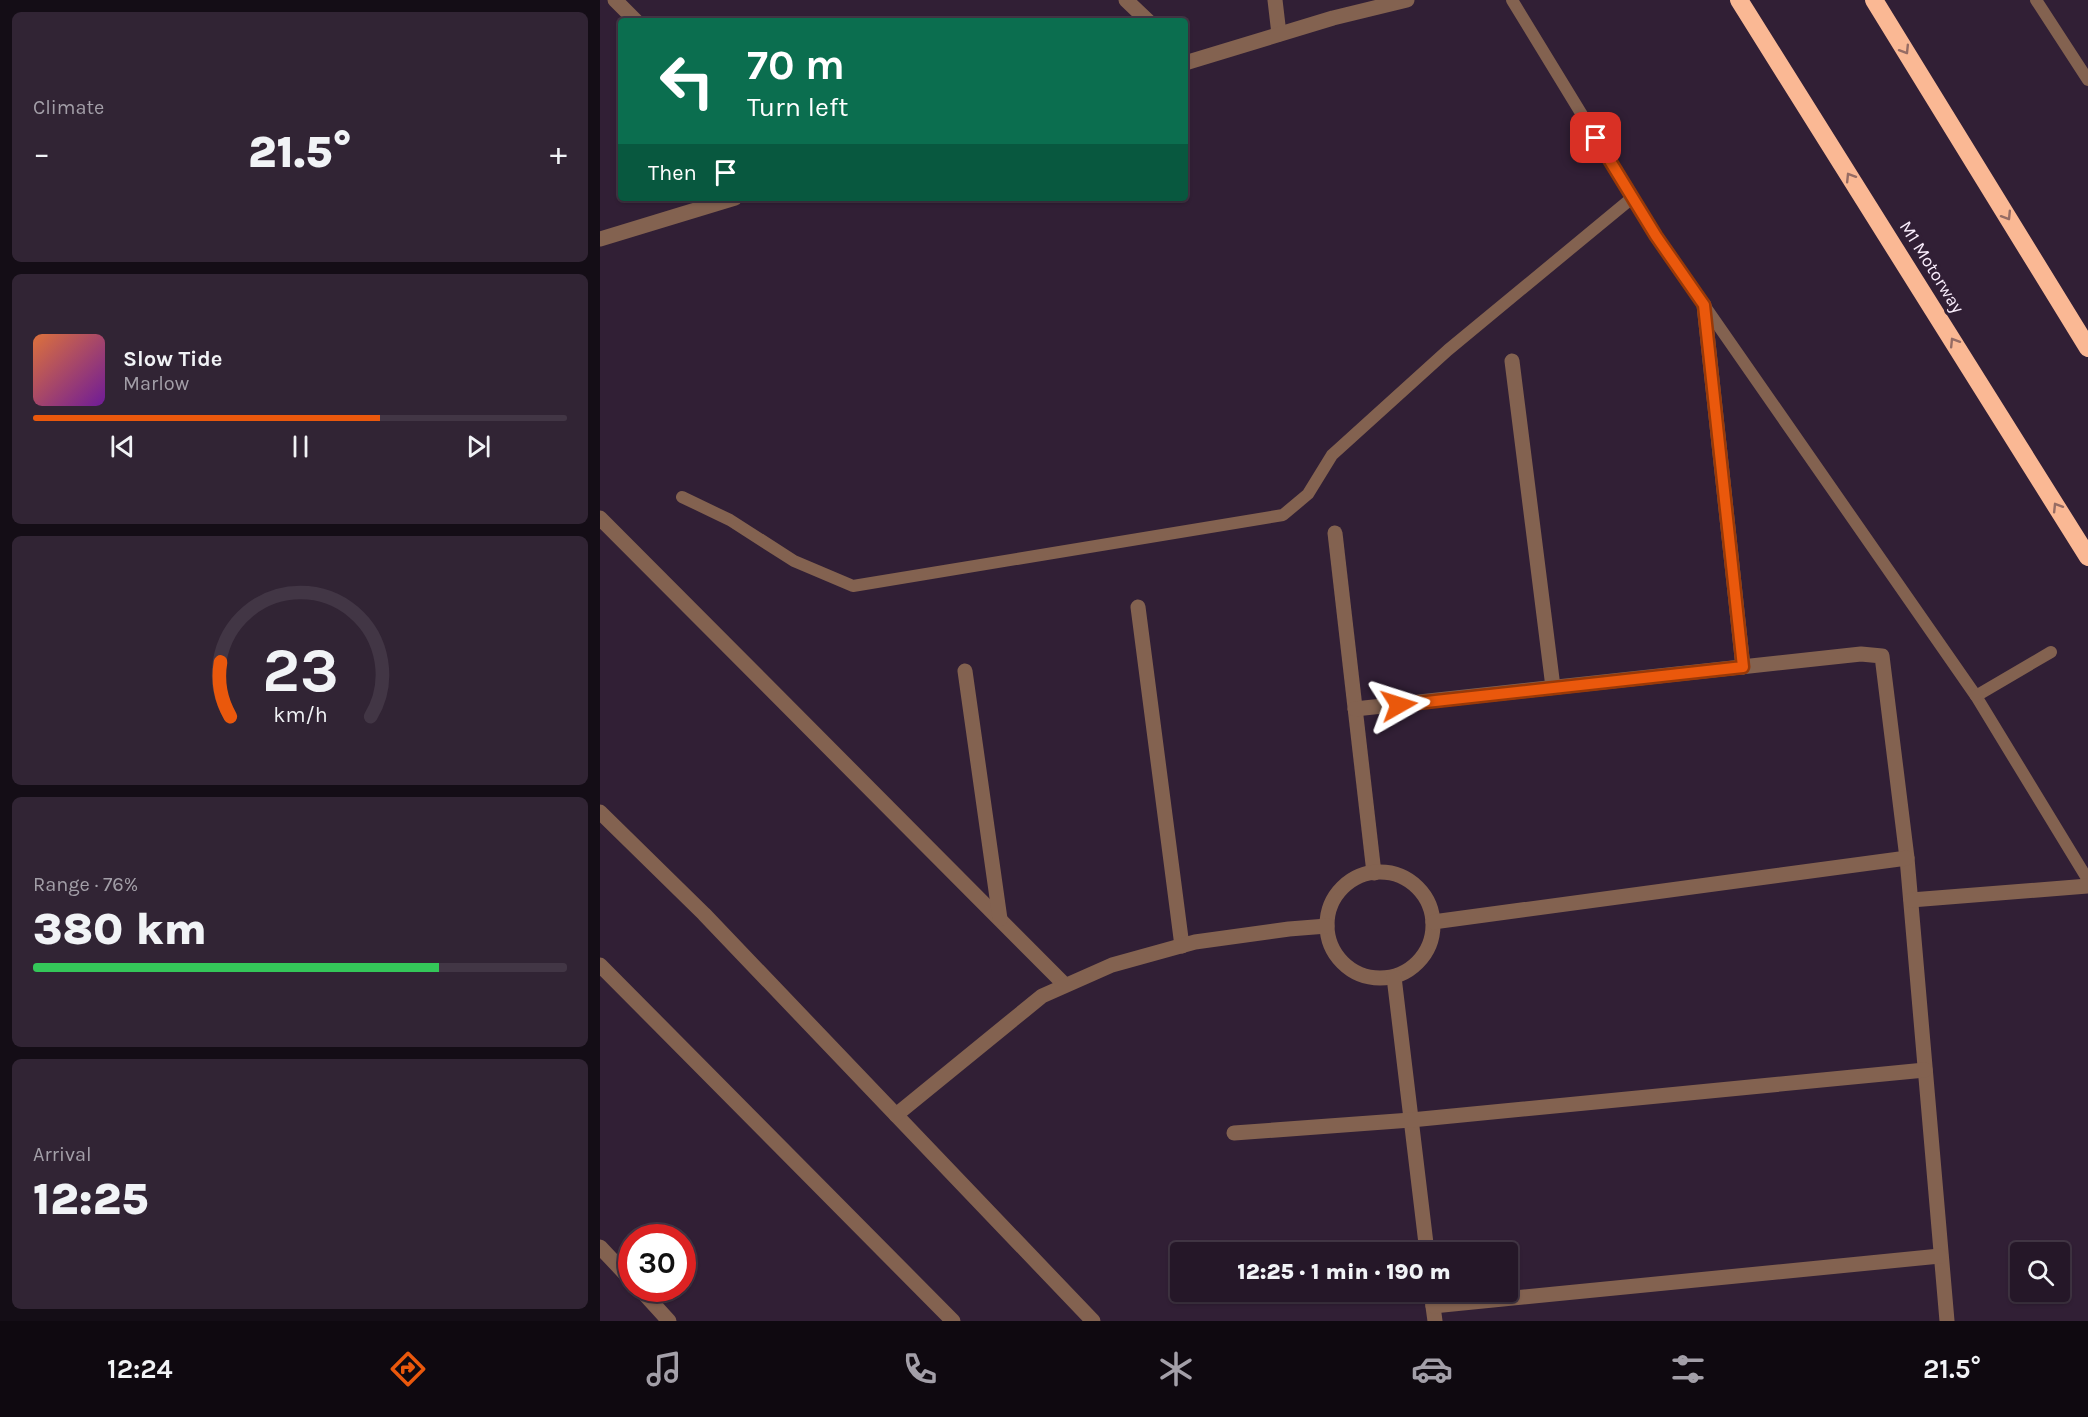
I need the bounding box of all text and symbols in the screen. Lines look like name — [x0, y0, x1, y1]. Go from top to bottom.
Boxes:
text: 70 m — [747, 40, 845, 90]
icon: left — [648, 42, 726, 120]
one-way arrow — [1897, 44, 1909, 54]
text: Turn left — [747, 91, 848, 123]
text: Climate — [33, 96, 104, 119]
pin — [1570, 112, 1621, 163]
icon: arrive — [1579, 121, 1612, 154]
text: 21.5° — [248, 126, 352, 178]
text: − — [33, 134, 50, 172]
text: + — [550, 134, 567, 172]
icon: arrive — [709, 156, 742, 189]
text: Then — [648, 160, 697, 186]
one-way arrow — [1846, 173, 1858, 183]
one-way arrow — [1999, 210, 2011, 220]
street label: M1 Motorway — [1895, 217, 1969, 318]
one-way arrow — [1950, 338, 1961, 349]
text: Slow Tide — [123, 346, 223, 372]
text: Marlow — [123, 372, 189, 395]
icon: previous — [106, 430, 139, 463]
icon: pause — [284, 430, 317, 463]
icon: next — [462, 430, 495, 463]
one-way arrow — [2053, 503, 2065, 513]
text: 23 — [262, 635, 338, 708]
position arrow — [1367, 673, 1431, 737]
text: km/h — [273, 703, 327, 728]
text: Range · 76% — [33, 873, 138, 896]
text: 380 km — [33, 903, 207, 955]
text: Arrival — [33, 1143, 92, 1166]
text: 12:25 — [33, 1173, 148, 1225]
speed limit sign: 30 — [618, 1224, 696, 1302]
map controls — [2010, 1242, 2070, 1302]
button: search — [2010, 1242, 2070, 1302]
text: 12:25 · 1 min · 190 m — [1237, 1259, 1451, 1285]
icon: directions — [387, 1348, 429, 1390]
icon: music — [643, 1348, 685, 1390]
icon: phone — [899, 1348, 941, 1390]
icon: climate — [1155, 1348, 1197, 1390]
icon: car — [1411, 1348, 1453, 1390]
icon: filters — [1667, 1348, 1709, 1390]
text: 12:24 — [107, 1353, 173, 1385]
text: 21.5° — [1923, 1353, 1981, 1385]

